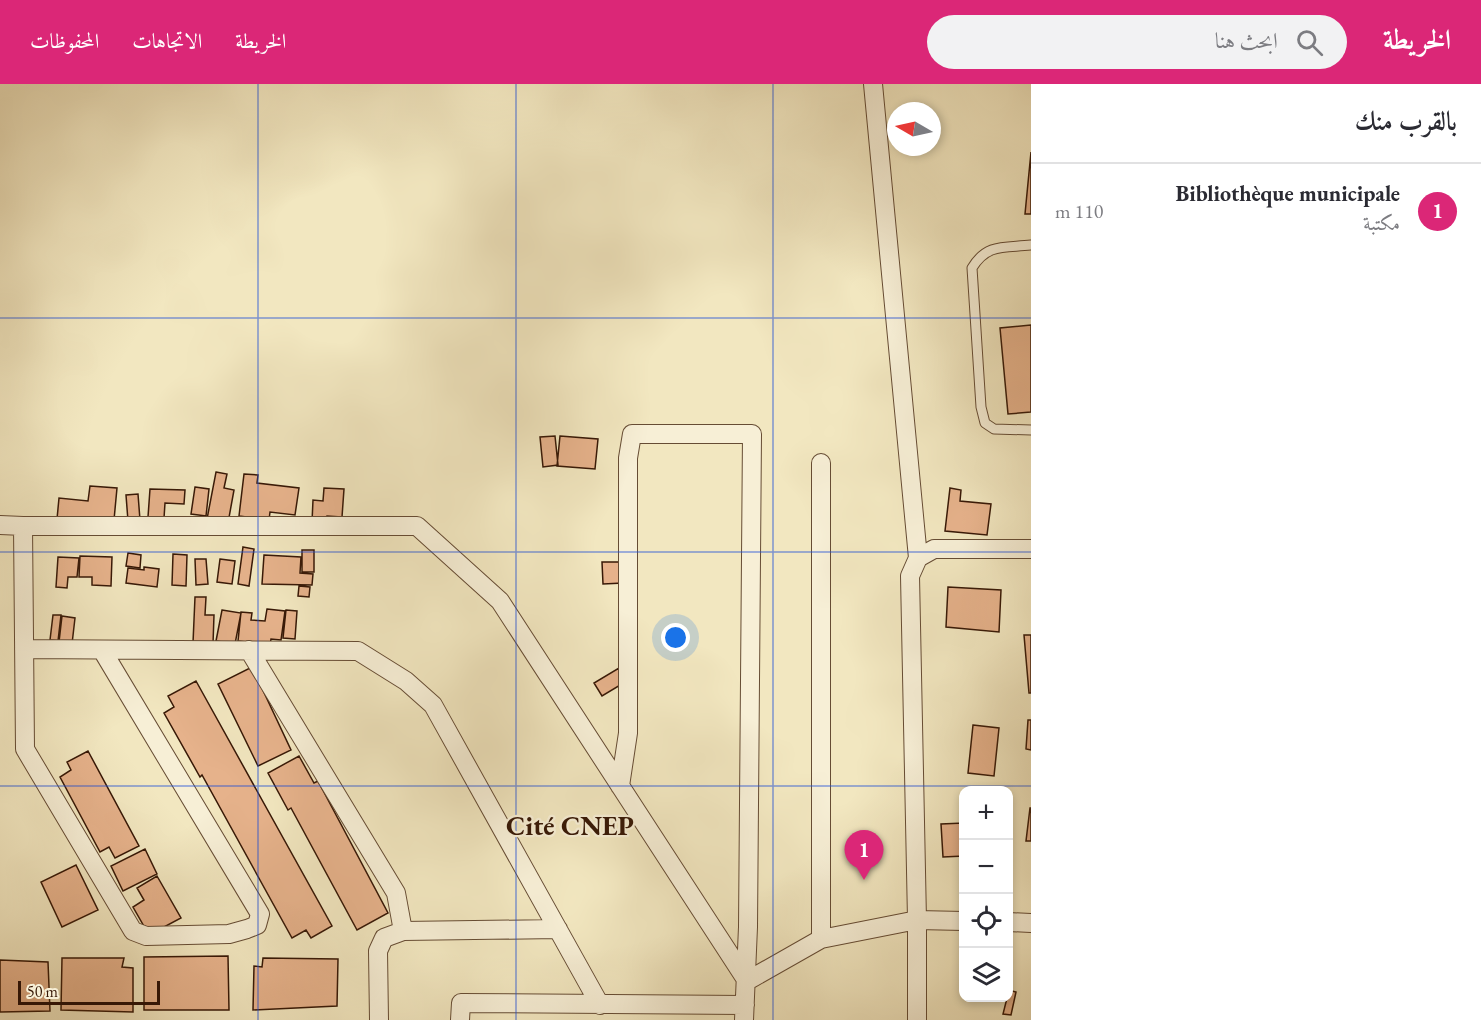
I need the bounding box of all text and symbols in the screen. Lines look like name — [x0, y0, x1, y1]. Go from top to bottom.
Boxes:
search box — [927, 15, 1347, 69]
text: الخريطة — [1383, 21, 1451, 57]
text: ابحث هنا — [1215, 26, 1278, 55]
icon: search — [1293, 26, 1326, 59]
text: المحفوظات — [30, 27, 99, 54]
text: الاتجاهات — [132, 27, 202, 54]
text: الخريطة — [235, 27, 286, 54]
north arrow — [887, 102, 941, 156]
text: بالقرب منك — [1355, 104, 1457, 138]
text: Bibliothèque municipale — [1175, 179, 1400, 208]
text: 110 m — [1055, 198, 1103, 224]
text: 1 — [1432, 198, 1443, 224]
text: مكتبة — [1363, 210, 1400, 236]
your location — [661, 623, 690, 652]
map controls — [959, 786, 1013, 1002]
button: + — [959, 786, 1013, 840]
district label: Cité CNEP — [506, 808, 634, 843]
pin: 1 — [844, 830, 884, 880]
button: − — [959, 840, 1013, 894]
button: locate — [959, 894, 1013, 948]
button: layers — [959, 948, 1013, 1002]
scale bar — [18, 978, 160, 1006]
text: 50 m — [27, 981, 58, 1002]

